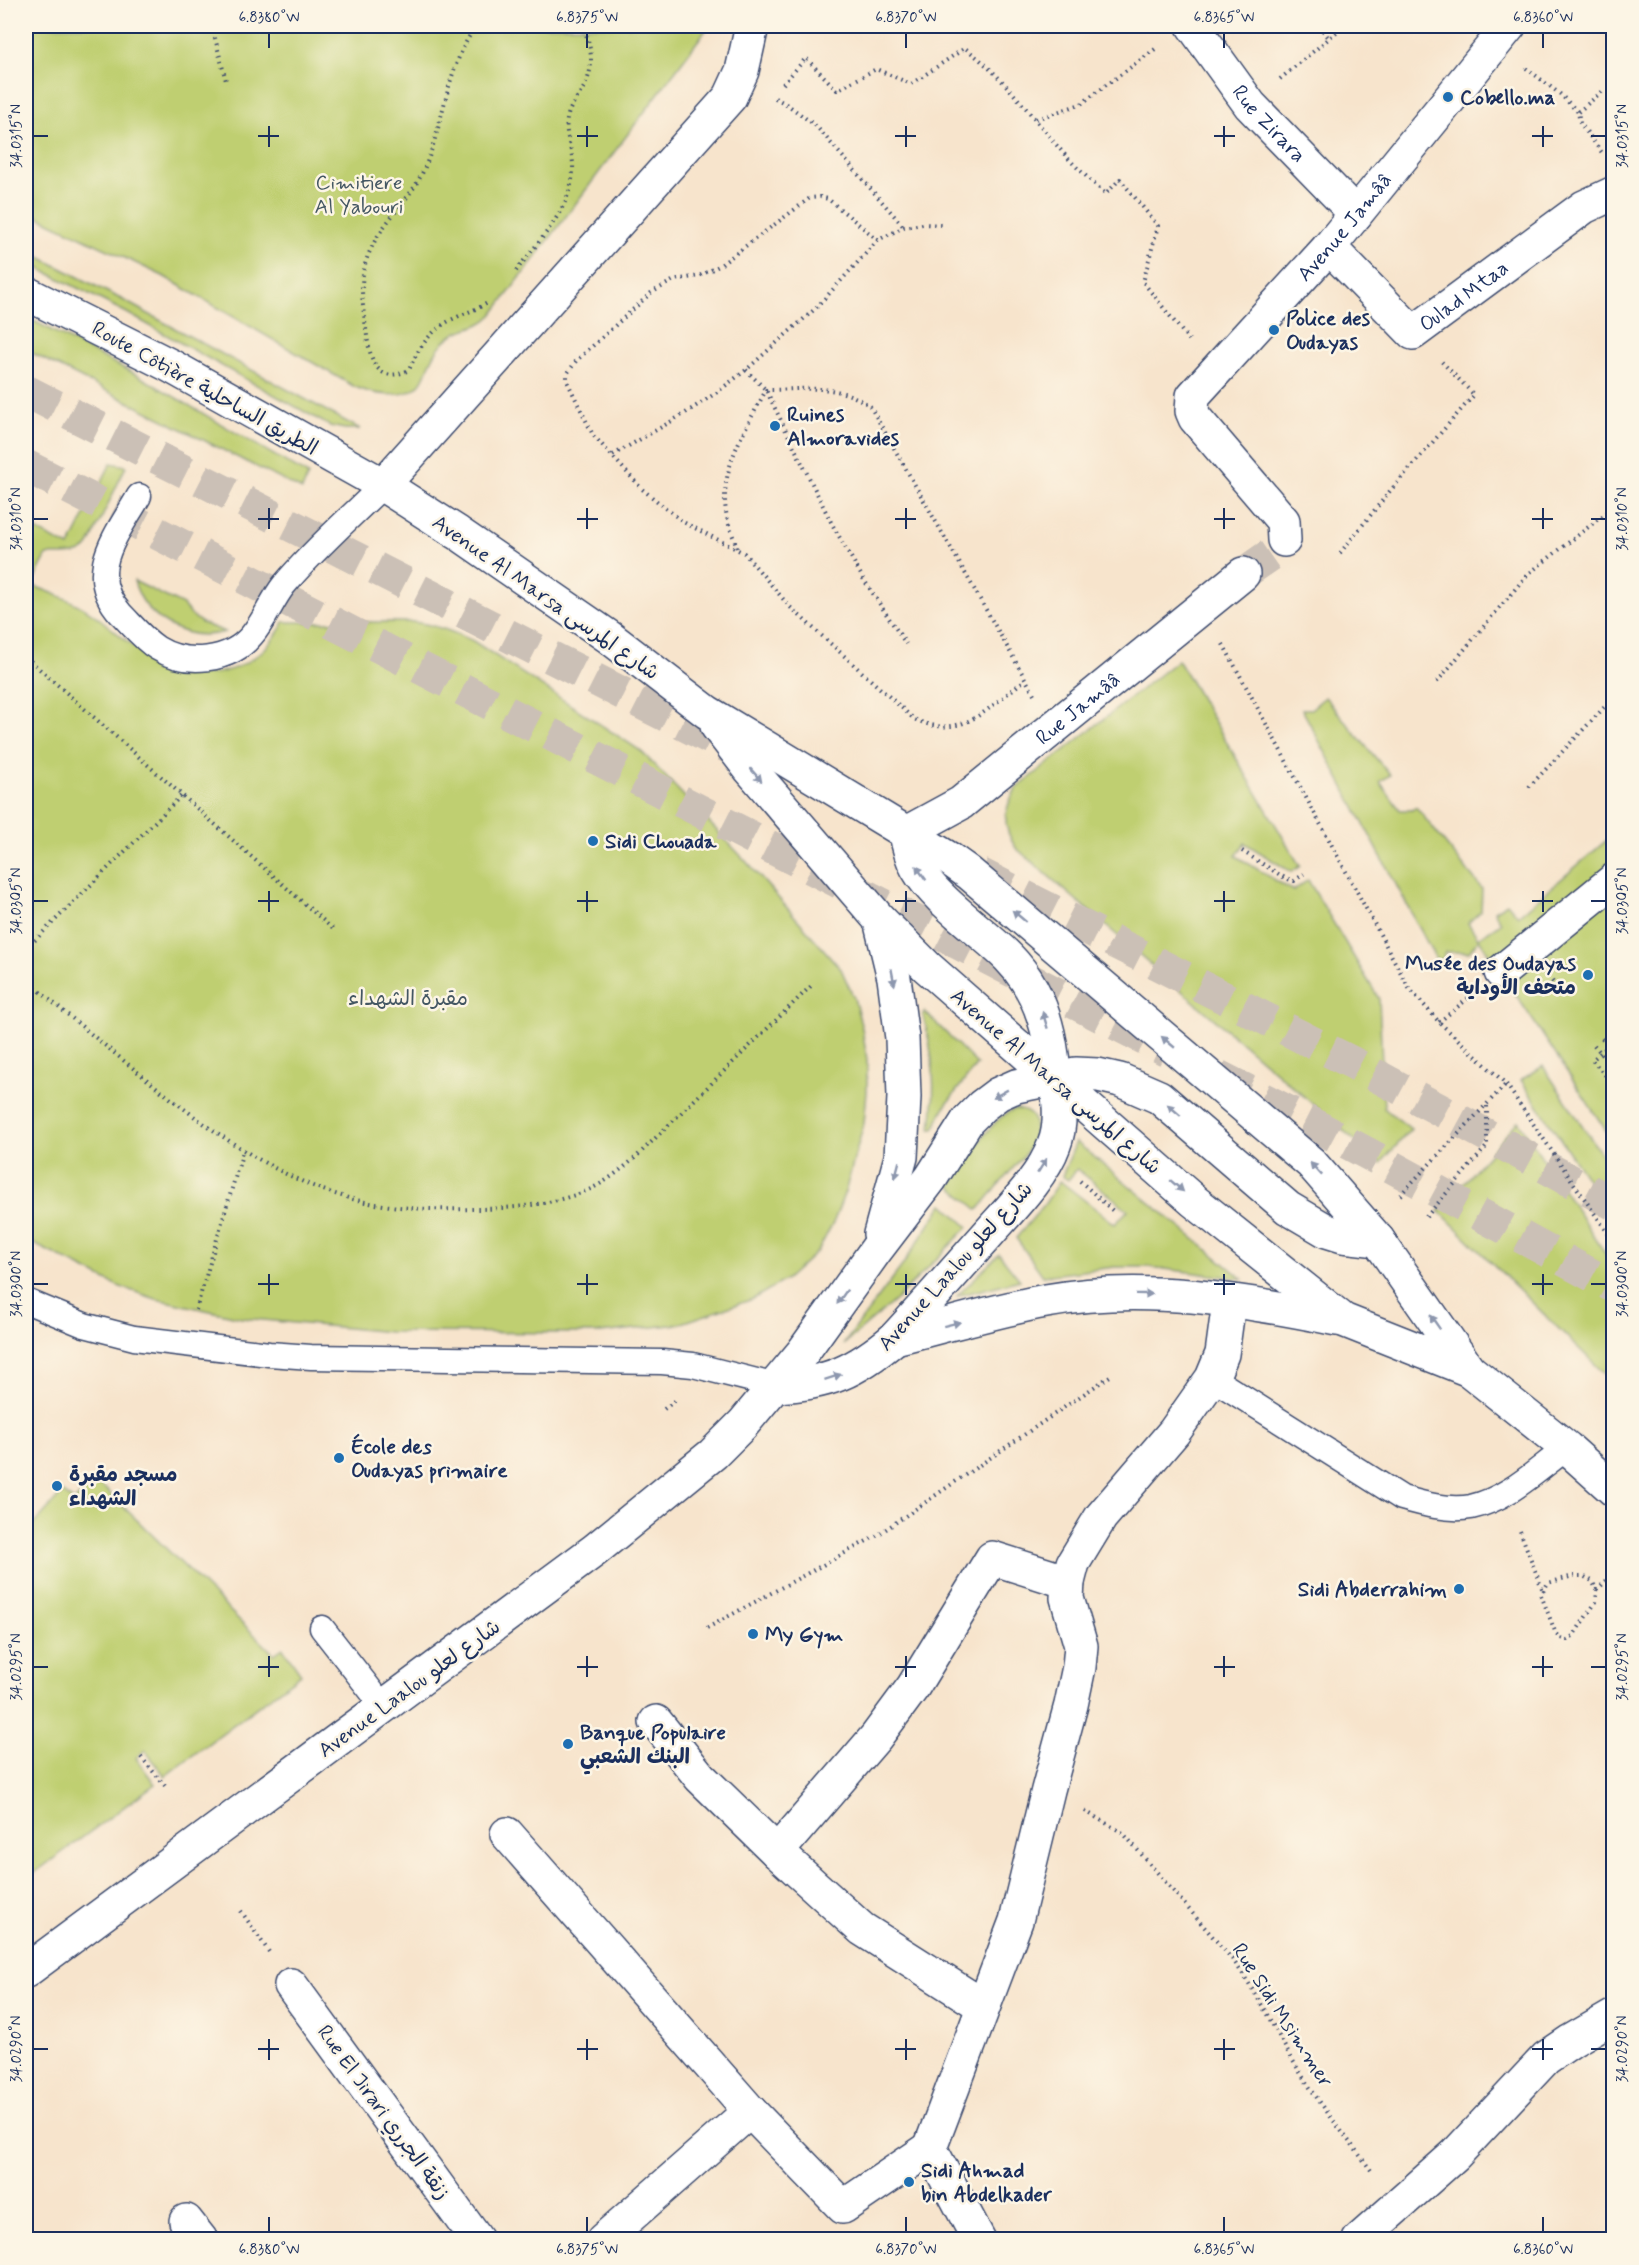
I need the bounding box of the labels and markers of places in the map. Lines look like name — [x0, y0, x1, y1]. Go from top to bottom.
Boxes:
place label: Cobello.ma — [1460, 84, 1556, 112]
marker: Cobello.ma — [1441, 90, 1455, 104]
place label: Police des Oudayas — [1286, 305, 1371, 357]
marker: Police des Oudayas — [1267, 323, 1281, 337]
place label: Ruines Almoravides — [787, 401, 900, 453]
marker: Ruines Almoravides — [768, 419, 782, 433]
place label: Sidi Chouada — [605, 828, 718, 856]
marker: Sidi Chouada — [586, 834, 600, 848]
place label: Musée des Oudayas متحف الأوداية — [1405, 950, 1577, 1002]
marker: Musée des Oudayas متحف الأوداية — [1581, 968, 1595, 982]
place label: École des Oudayas primaire — [351, 1433, 508, 1485]
marker: École des Oudayas primaire — [332, 1451, 346, 1465]
place label: مسجد مقبرة الشهداء — [69, 1461, 178, 1513]
marker: مسجد مقبرة الشهداء — [50, 1479, 64, 1493]
place label: Sidi Abderrahim — [1298, 1576, 1447, 1604]
marker: Sidi Abderrahim — [1452, 1582, 1466, 1596]
place label: My Gym — [765, 1621, 843, 1649]
marker: My Gym — [746, 1627, 760, 1641]
place label: Banque Populaire البنك الشعبي — [580, 1719, 726, 1775]
marker: Banque Populaire البنك الشعبي — [561, 1737, 575, 1751]
place label: Sidi Ahmad bin Abdelkader — [921, 2157, 1053, 2209]
marker: Sidi Ahmad bin Abdelkader — [902, 2175, 916, 2189]

